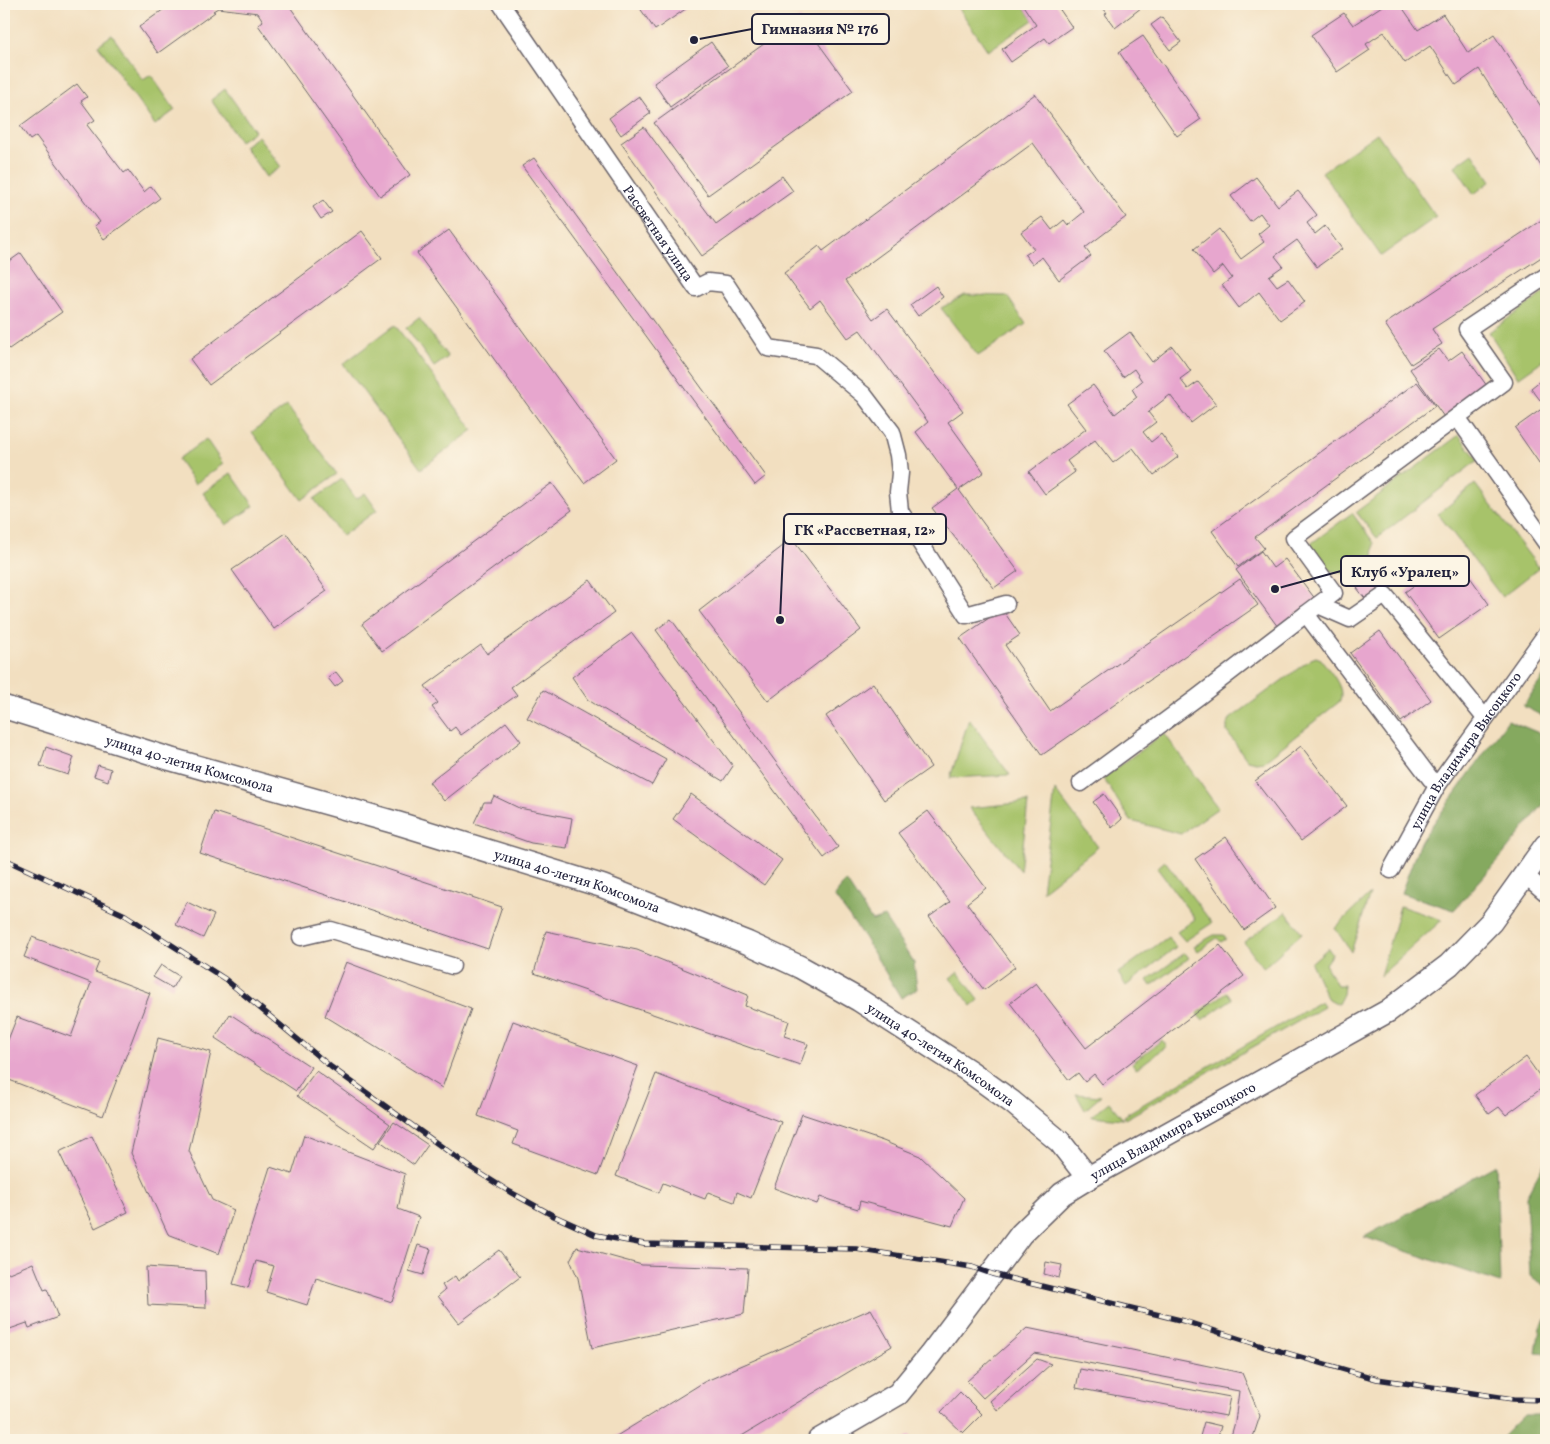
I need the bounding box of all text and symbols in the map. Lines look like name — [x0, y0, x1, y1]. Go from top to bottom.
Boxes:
callout: Гимназия № 176 — [752, 14, 889, 44]
text: Гимназия № 176 — [762, 20, 878, 41]
street label: Рассветная улица — [617, 182, 697, 286]
callout: ГК «Рассветная, 12» — [784, 514, 946, 544]
text: ГК «Рассветная, 12» — [794, 521, 936, 542]
callout: Клуб «Уралец» — [1341, 556, 1469, 586]
text: Клуб «Уралец» — [1351, 563, 1459, 584]
street label: улица Владимира Высоцкого — [1407, 669, 1527, 834]
street label: улица 40-летия Комсомола — [103, 731, 275, 799]
street label: улица 40-летия Комсомола — [491, 845, 663, 919]
street label: улица 40-летия Комсомола — [862, 999, 1018, 1112]
street label: улица Владимира Высоцкого — [1087, 1078, 1260, 1186]

